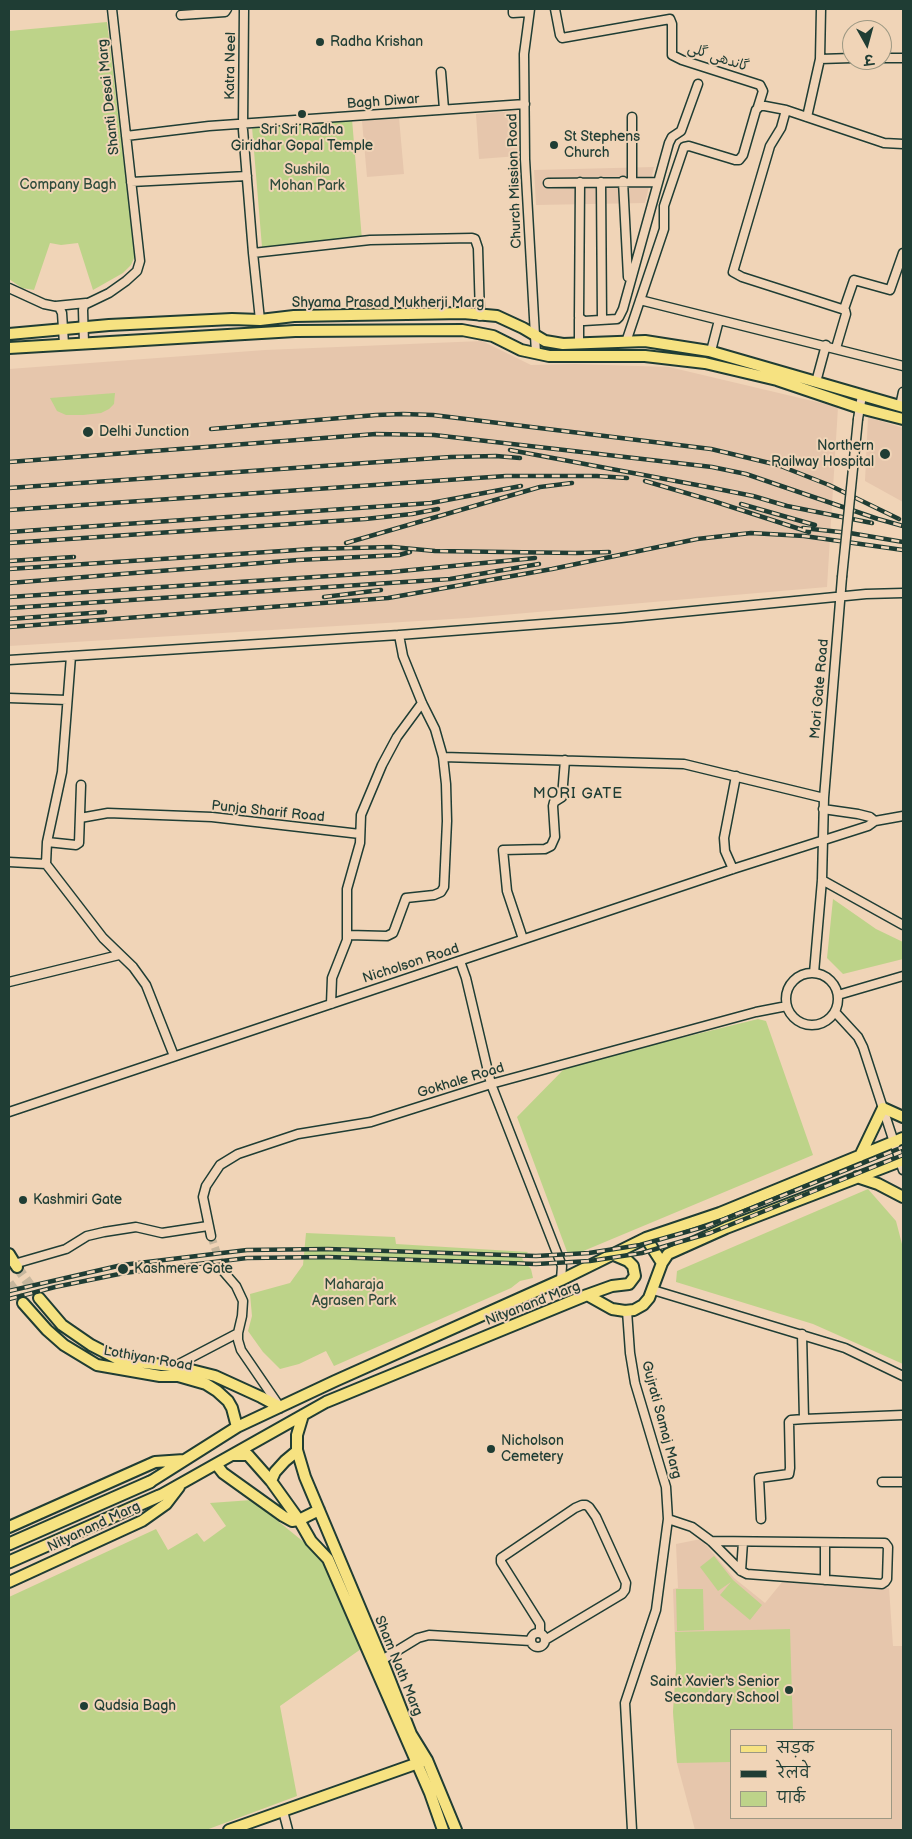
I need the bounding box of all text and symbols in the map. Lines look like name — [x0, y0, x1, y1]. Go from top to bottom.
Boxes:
north arrow — [842, 20, 892, 70]
street label: Katra Neel — [222, 32, 240, 100]
place label: Radha Krishan — [330, 34, 423, 50]
marker: Radha Krishan — [314, 36, 326, 48]
street label: Shanti Desai Marg — [95, 38, 123, 156]
street label: گاندھی گلی — [685, 40, 751, 76]
text: उ — [863, 50, 874, 68]
street label: Bagh Diwar — [346, 91, 420, 113]
marker: Sri Sri Radha Giridhar Gopal Temple — [296, 108, 308, 120]
street label: Church Mission Road — [504, 113, 526, 249]
place label: Sri Sri Radha Giridhar Gopal Temple — [231, 122, 373, 154]
place label: St Stephens Church — [564, 129, 640, 162]
marker: St Stephens Church — [548, 139, 560, 151]
park label: Sushila Mohan Park — [269, 162, 345, 194]
park label: Company Bagh — [20, 177, 116, 193]
street label: Shyama Prasad Mukherji Marg — [292, 295, 484, 311]
place label: Delhi Junction — [99, 424, 189, 440]
marker: Delhi Junction — [81, 425, 95, 439]
place label: Northern Railway Hospital — [771, 438, 874, 471]
marker: Northern Railway Hospital — [878, 447, 892, 461]
street label: Mori Gate Road — [807, 638, 833, 740]
district label: MORI GATE — [532, 785, 624, 803]
street label: Punja Sharif Road — [210, 798, 326, 826]
street label: Nicholson Road — [361, 940, 461, 988]
street label: Gokhale Road — [416, 1060, 506, 1102]
place label: Kashmiri Gate — [33, 1192, 122, 1208]
marker: Kashmiri Gate — [17, 1194, 29, 1206]
place label: Kashmere Gate — [134, 1261, 233, 1277]
marker: Kashmere Gate — [116, 1262, 130, 1276]
park label: Maharaja Agrasen Park — [312, 1277, 396, 1310]
street label: Nityanand Marg — [483, 1278, 583, 1330]
street label: Lothiyan Road — [102, 1343, 194, 1375]
street label: Gujrati Samaj Marg — [637, 1359, 685, 1481]
place label: Nicholson Cemetery — [501, 1433, 564, 1465]
marker: Nicholson Cemetery — [485, 1443, 497, 1455]
street label: Nityanand Marg — [45, 1498, 143, 1556]
street label: Sham Nath Marg — [370, 1613, 426, 1719]
place label: Saint Xavier's Senior Secondary School — [650, 1674, 779, 1706]
marker: Saint Xavier's Senior Secondary School — [783, 1684, 795, 1696]
place label: Qudsia Bagh — [94, 1698, 176, 1714]
marker: Qudsia Bagh — [78, 1700, 90, 1712]
legend — [730, 1729, 892, 1819]
text: सड़क — [777, 1739, 814, 1758]
text: रेलवे — [777, 1764, 810, 1783]
text: पार्क — [777, 1789, 805, 1808]

